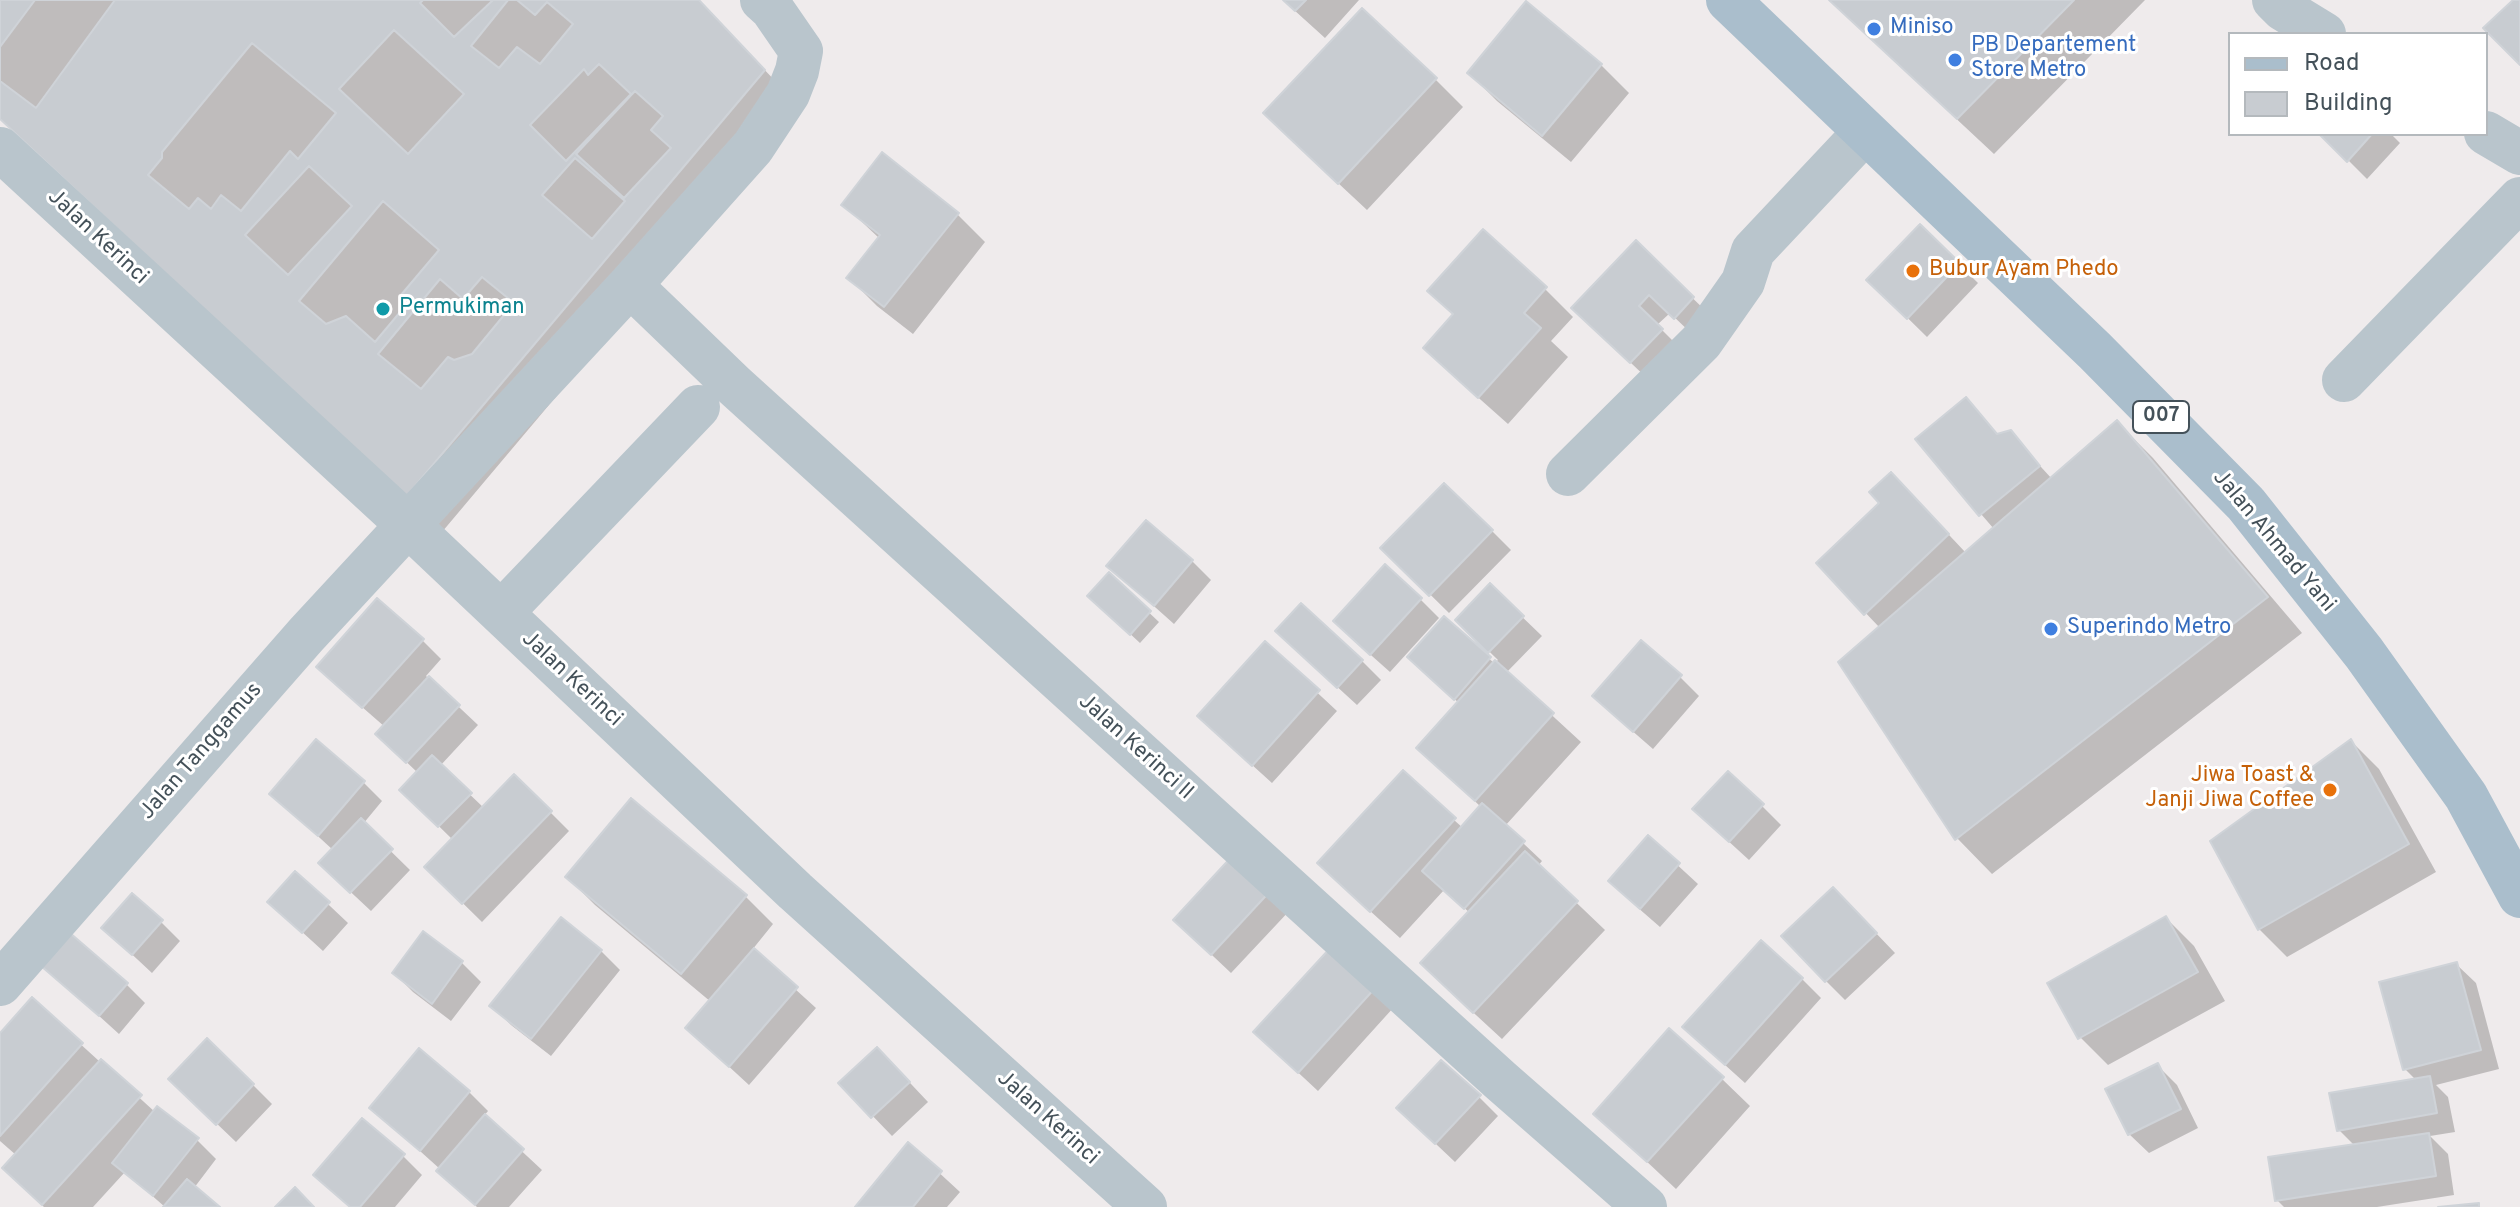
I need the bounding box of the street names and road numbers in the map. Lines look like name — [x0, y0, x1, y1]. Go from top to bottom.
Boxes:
street label: Jalan Kerinci — [41, 185, 153, 291]
road number: 007 — [2133, 401, 2189, 433]
street label: Jalan Ahmad Yani — [2206, 466, 2340, 618]
street label: Jalan Kerinci — [515, 627, 627, 733]
street label: Jalan Tanggamus — [135, 678, 269, 826]
street label: Jalan Kerinci II — [1072, 689, 1198, 807]
street label: Jalan Kerinci — [991, 1066, 1103, 1172]

